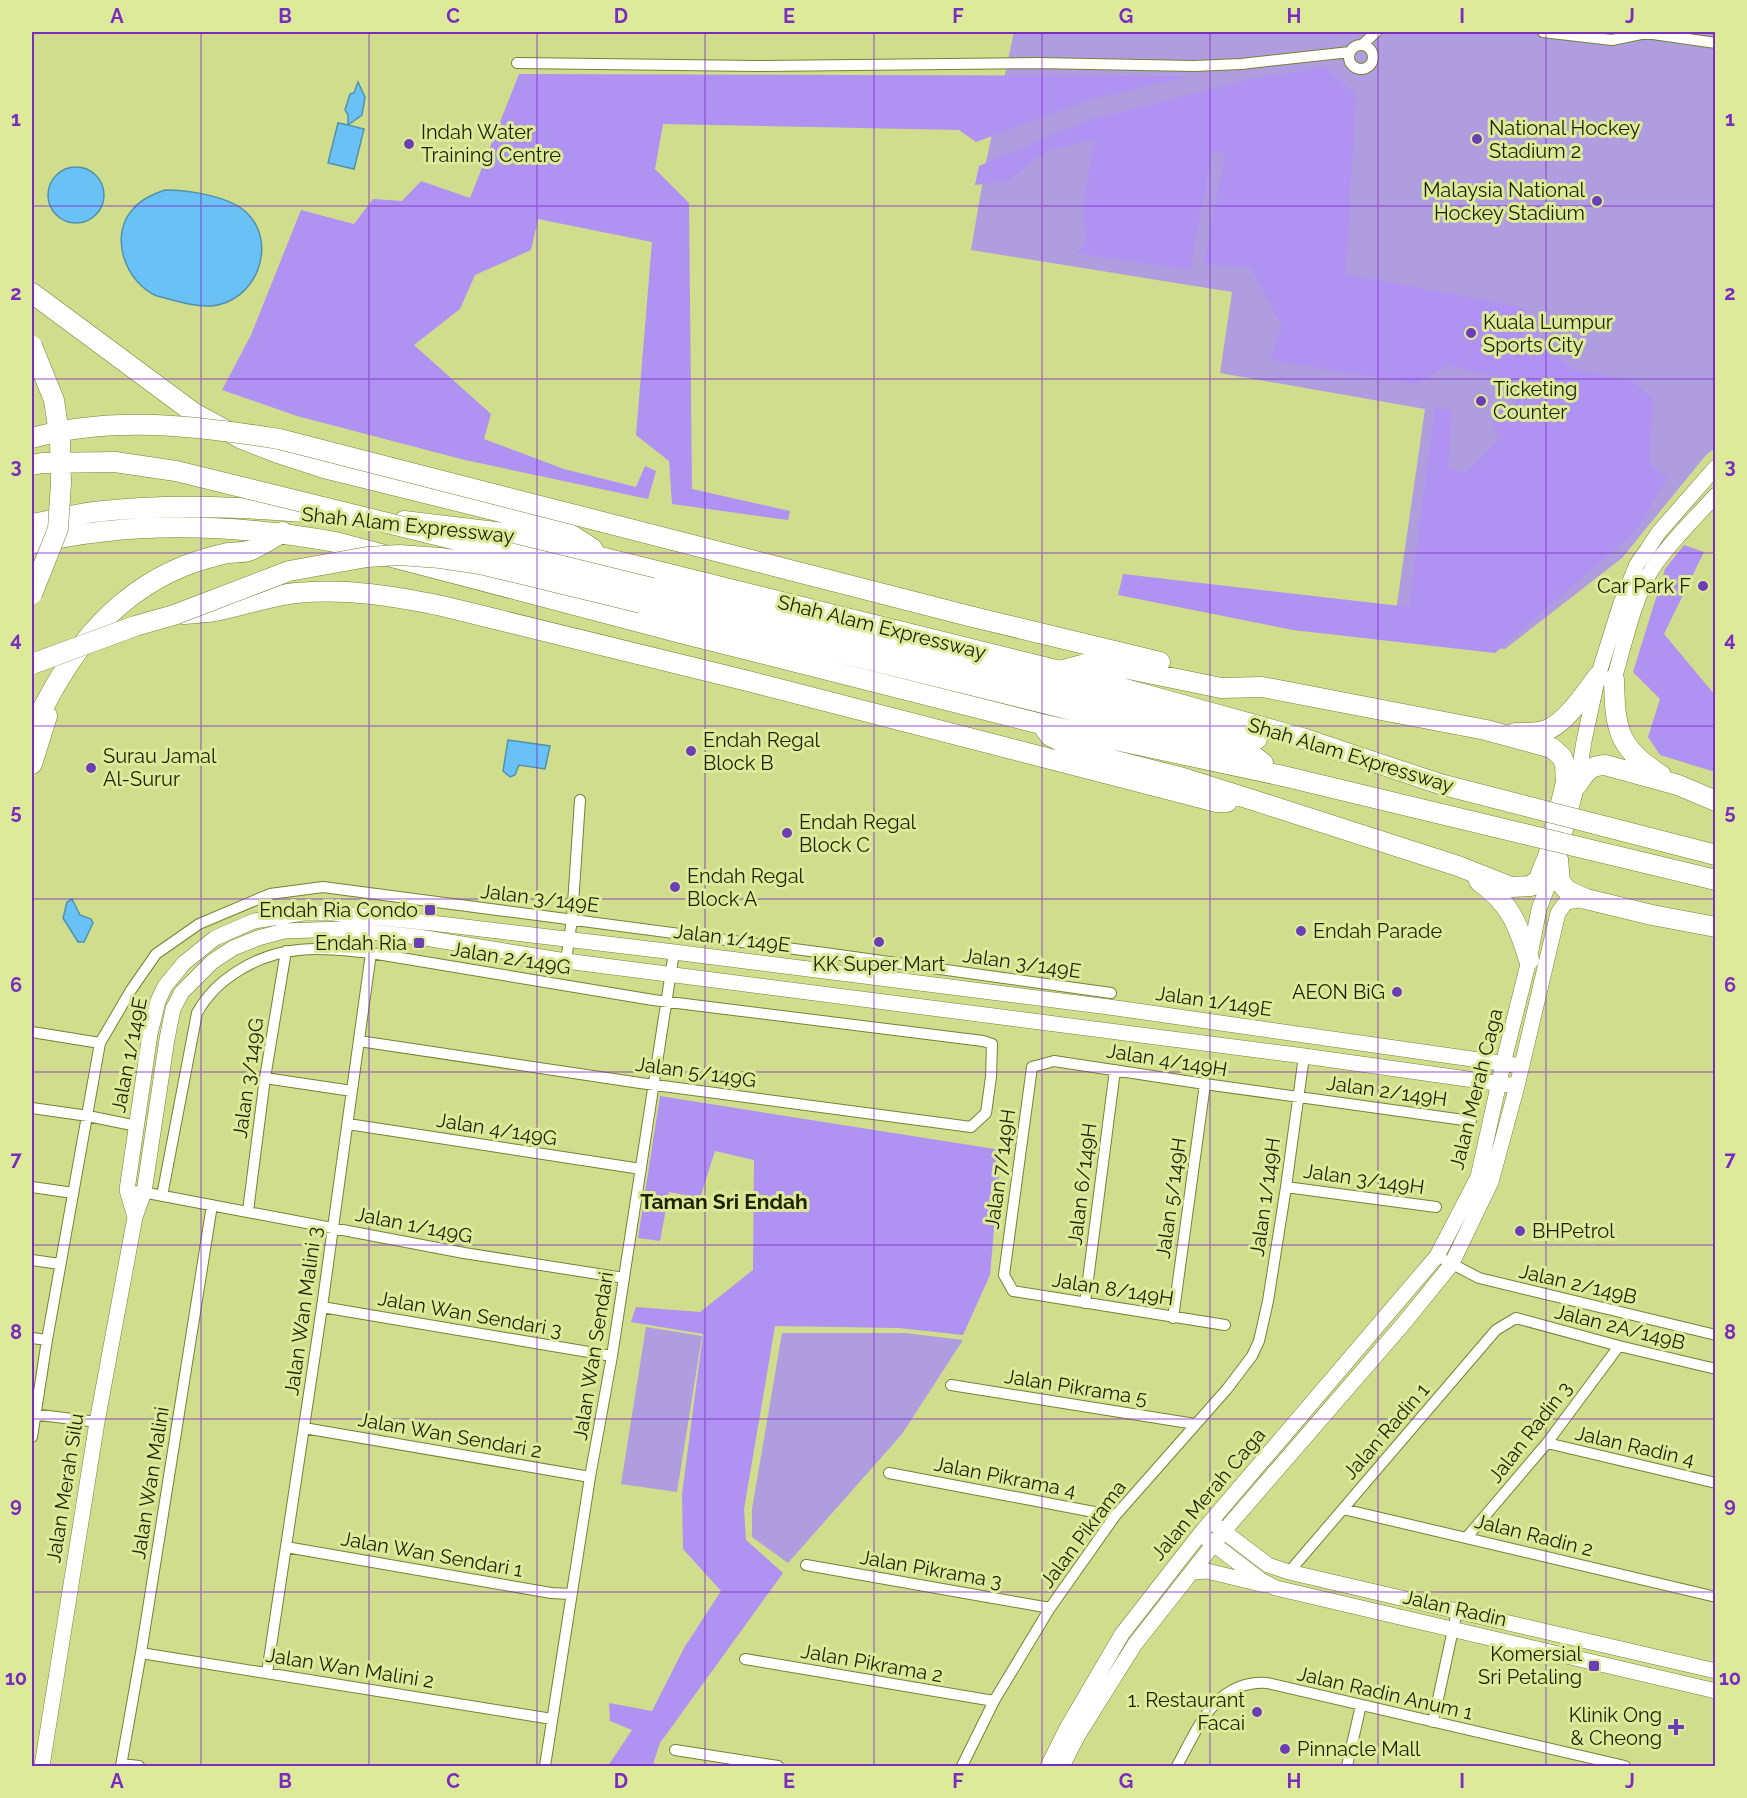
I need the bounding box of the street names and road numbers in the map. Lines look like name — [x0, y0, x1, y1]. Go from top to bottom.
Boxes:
street label: Shah Alam Expressway — [300, 502, 516, 548]
street label: Shah Alam Expressway — [775, 589, 989, 665]
street label: Shah Alam Expressway — [1245, 712, 1457, 798]
street label: Jalan 3/149E — [479, 879, 601, 917]
street label: Jalan 1/149E — [672, 919, 792, 957]
street label: Jalan 2/149G — [449, 937, 573, 979]
street label: Jalan 3/149E — [961, 943, 1083, 983]
street label: Jalan 1/149E — [1154, 981, 1274, 1021]
street label: Jalan 1/149E — [106, 995, 152, 1115]
street label: Jalan Merah Caga — [1444, 1006, 1508, 1172]
street label: Jalan 3/149G — [228, 1016, 268, 1140]
street label: Jalan 4/149H — [1105, 1039, 1229, 1081]
street label: Jalan 5/149G — [634, 1052, 758, 1092]
street label: Jalan 2/149H — [1325, 1071, 1449, 1111]
street label: Jalan 4/149G — [435, 1108, 559, 1150]
street label: Jalan 7/149H — [980, 1108, 1020, 1230]
street label: Jalan 6/149H — [1063, 1121, 1101, 1247]
street label: Jalan 5/149H — [1151, 1136, 1191, 1260]
street label: Jalan 1/149H — [1245, 1136, 1285, 1258]
street label: Jalan 3/149H — [1302, 1159, 1426, 1199]
street label: Jalan 1/149G — [353, 1202, 475, 1248]
street label: Jalan Wan Malini 3 — [279, 1225, 327, 1397]
street label: Jalan 2/149B — [1517, 1259, 1639, 1309]
street label: Jalan 8/149H — [1050, 1268, 1176, 1310]
street label: Jalan Wan Sendari — [568, 1270, 618, 1442]
street label: Jalan Wan Sendari 3 — [376, 1286, 564, 1342]
street label: Jalan 2A/149B — [1552, 1299, 1688, 1355]
street label: Jalan Pikrama 5 — [1003, 1364, 1149, 1410]
street label: Jalan Radin 3 — [1483, 1377, 1577, 1487]
street label: Jalan Radin 1 — [1338, 1378, 1435, 1484]
street label: Jalan Wan Malini — [126, 1405, 174, 1561]
street label: Jalan Wan Sendari 2 — [356, 1407, 544, 1463]
street label: Jalan Merah Silu — [41, 1412, 89, 1564]
street label: Jalan Radin 4 — [1573, 1421, 1697, 1471]
street label: Jalan Merah Caga — [1146, 1423, 1270, 1565]
street label: Jalan Pikrama 4 — [932, 1451, 1078, 1503]
street label: Jalan Pikrama — [1035, 1476, 1131, 1592]
street label: Jalan Radin 2 — [1472, 1509, 1596, 1561]
street label: Jalan Wan Sendari 1 — [339, 1526, 525, 1582]
street label: Jalan Pikrama 3 — [858, 1545, 1004, 1593]
street label: Jalan Radin — [1401, 1584, 1509, 1632]
street label: Jalan Pikrama 2 — [799, 1639, 945, 1687]
street label: Jalan Wan Malini 2 — [264, 1643, 436, 1693]
street label: Jalan Radin Anum 1 — [1295, 1661, 1475, 1725]

